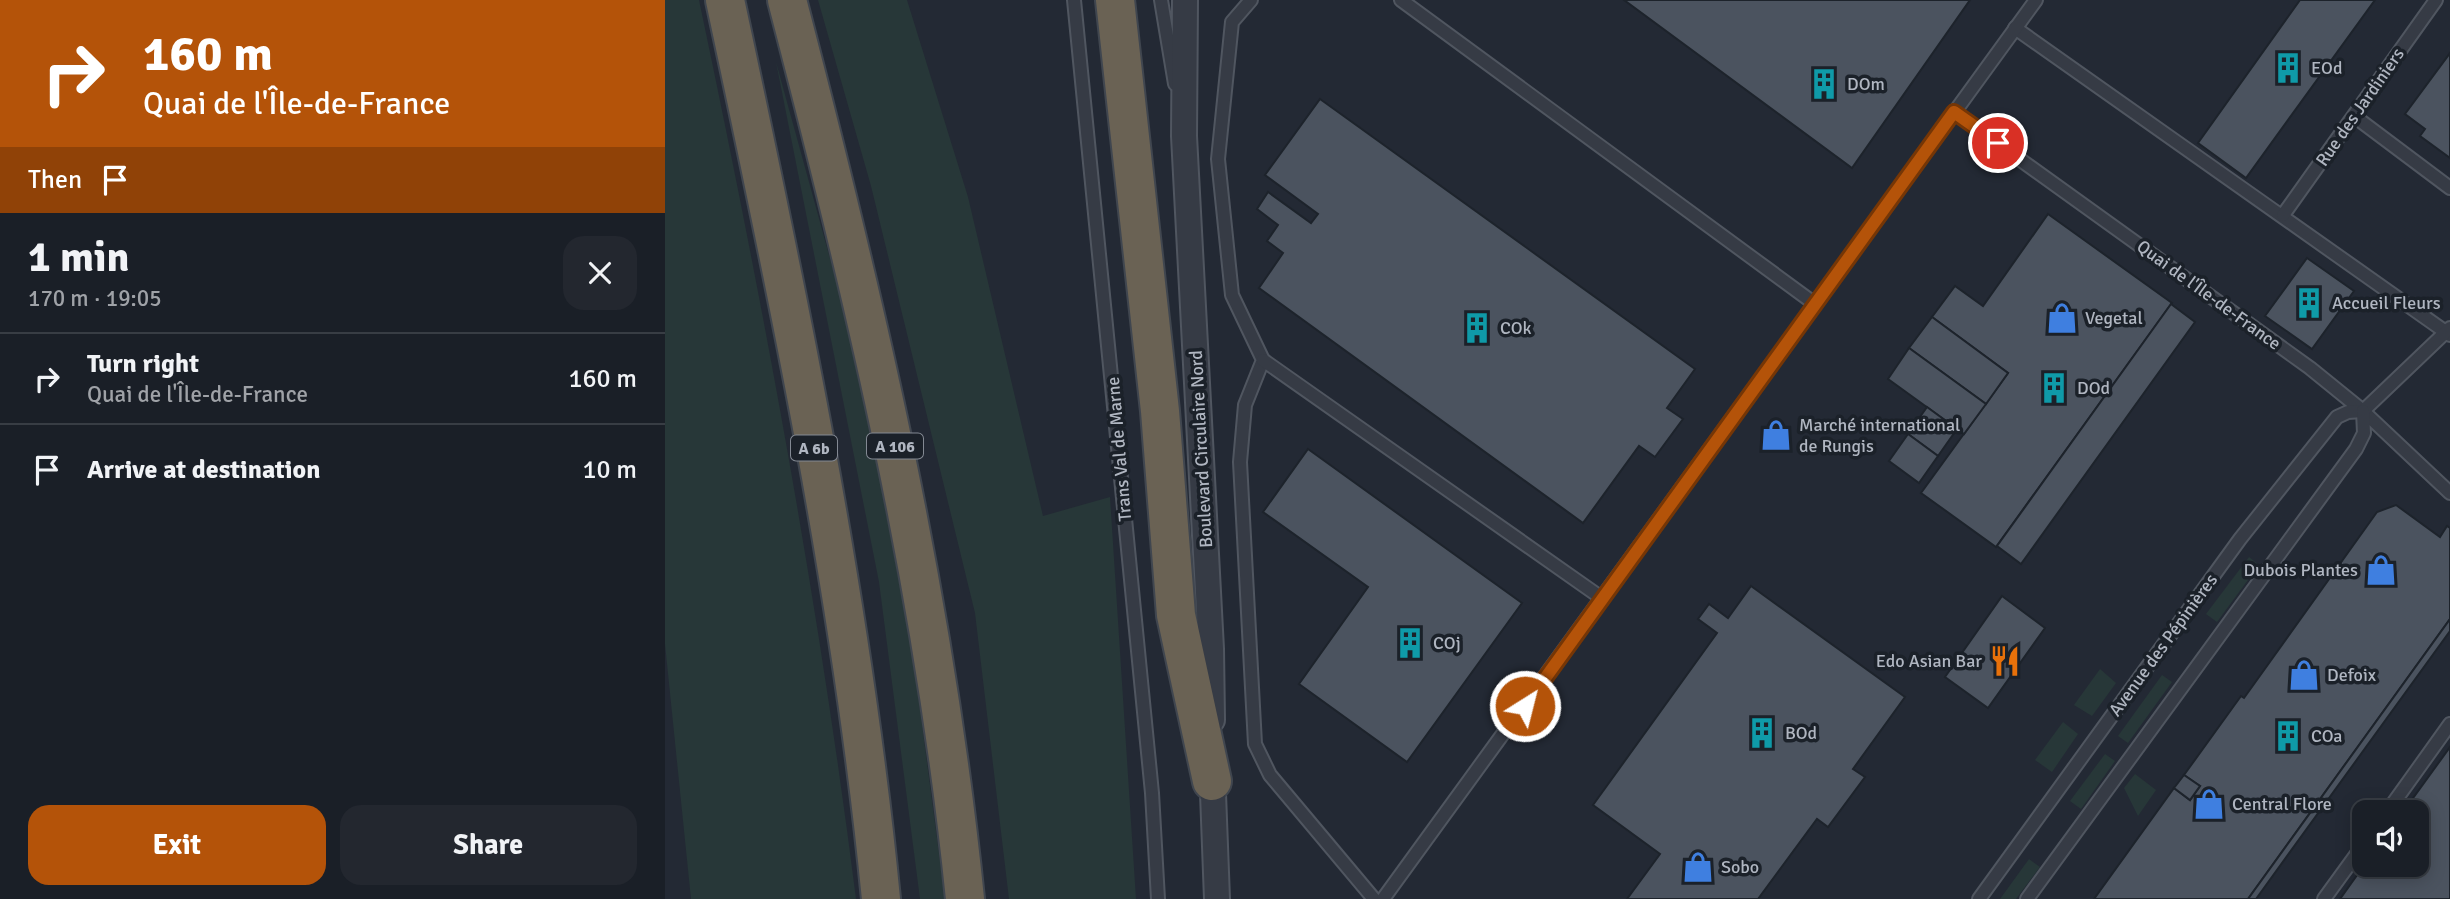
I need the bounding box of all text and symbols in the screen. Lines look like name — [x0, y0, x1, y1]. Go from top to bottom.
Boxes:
text: 160 m — [143, 24, 273, 84]
icon: right — [28, 28, 119, 119]
street label: Rue des Jardiniers — [2311, 44, 2409, 170]
building icon: EOd — [2271, 51, 2305, 85]
place label: EOd — [2311, 57, 2342, 79]
building icon: DOm — [1807, 67, 1841, 101]
place label: DOm — [1847, 73, 1885, 95]
text: Quai de l'Île-de-France — [143, 84, 450, 123]
pin — [1968, 113, 2028, 173]
icon: arrive — [1979, 124, 2017, 162]
icon: arrive — [96, 161, 134, 199]
text: Then — [28, 164, 82, 196]
text: 1 min — [28, 232, 129, 283]
street label: Quai de l'Île-de-France — [2133, 235, 2285, 355]
button: close — [563, 236, 637, 310]
text: 170 m · 19:05 — [28, 284, 162, 313]
building icon: Accueil Fleurs — [2292, 286, 2326, 320]
place label: Accueil Fleurs — [2332, 292, 2441, 314]
shop icon: Vegetal — [2045, 301, 2079, 335]
place label: Vegetal — [2085, 307, 2143, 329]
building icon: COk — [1460, 311, 1494, 345]
place label: COk — [1500, 317, 1532, 339]
text: Turn right — [87, 348, 199, 380]
street label: Boulevard Circulaire Nord — [1185, 350, 1217, 548]
icon: right — [28, 360, 66, 398]
text: 160 m — [568, 363, 637, 395]
building icon: DOd — [2037, 371, 2071, 405]
street label: Trans Val de Marne — [1102, 376, 1136, 522]
place label: DOd — [2077, 377, 2110, 399]
text: Quai de l'Île-de-France — [87, 380, 308, 409]
place label: Marché international de Rungis — [1799, 414, 1960, 457]
shop icon: Marché international de Rungis — [1759, 418, 1793, 452]
road number: A 106 — [867, 434, 923, 458]
road number: A 6b — [791, 436, 837, 461]
icon: arrive — [28, 451, 66, 489]
text: Arrive at destination — [87, 454, 320, 486]
text: 10 m — [582, 454, 637, 486]
shop icon: Dubois Plantes — [2364, 553, 2398, 587]
place label: Dubois Plantes — [2243, 559, 2358, 581]
street label: Avenue des Pépinières — [2104, 569, 2222, 721]
building icon: COj — [1393, 626, 1427, 660]
place label: COj — [1433, 632, 1461, 654]
restaurant icon: Edo Asian Bar — [1988, 644, 2022, 678]
place label: Edo Asian Bar — [1876, 650, 1982, 672]
shop icon: Defoix — [2287, 658, 2321, 692]
place label: Defoix — [2327, 664, 2377, 686]
position arrow — [1488, 669, 1562, 743]
building icon: BOd — [1745, 716, 1779, 750]
building icon: COa — [2271, 719, 2305, 753]
place label: BOd — [1785, 722, 1817, 744]
place label: COa — [2311, 725, 2342, 747]
shop icon: Central Flore — [2192, 787, 2226, 821]
place label: Central Flore — [2232, 793, 2332, 815]
map controls — [2352, 800, 2429, 877]
button: sound — [2352, 800, 2429, 877]
button: Exit — [28, 805, 326, 885]
button: Share — [340, 805, 637, 885]
shop icon: Sobo — [1681, 850, 1715, 884]
place label: Sobo — [1721, 856, 1759, 878]

